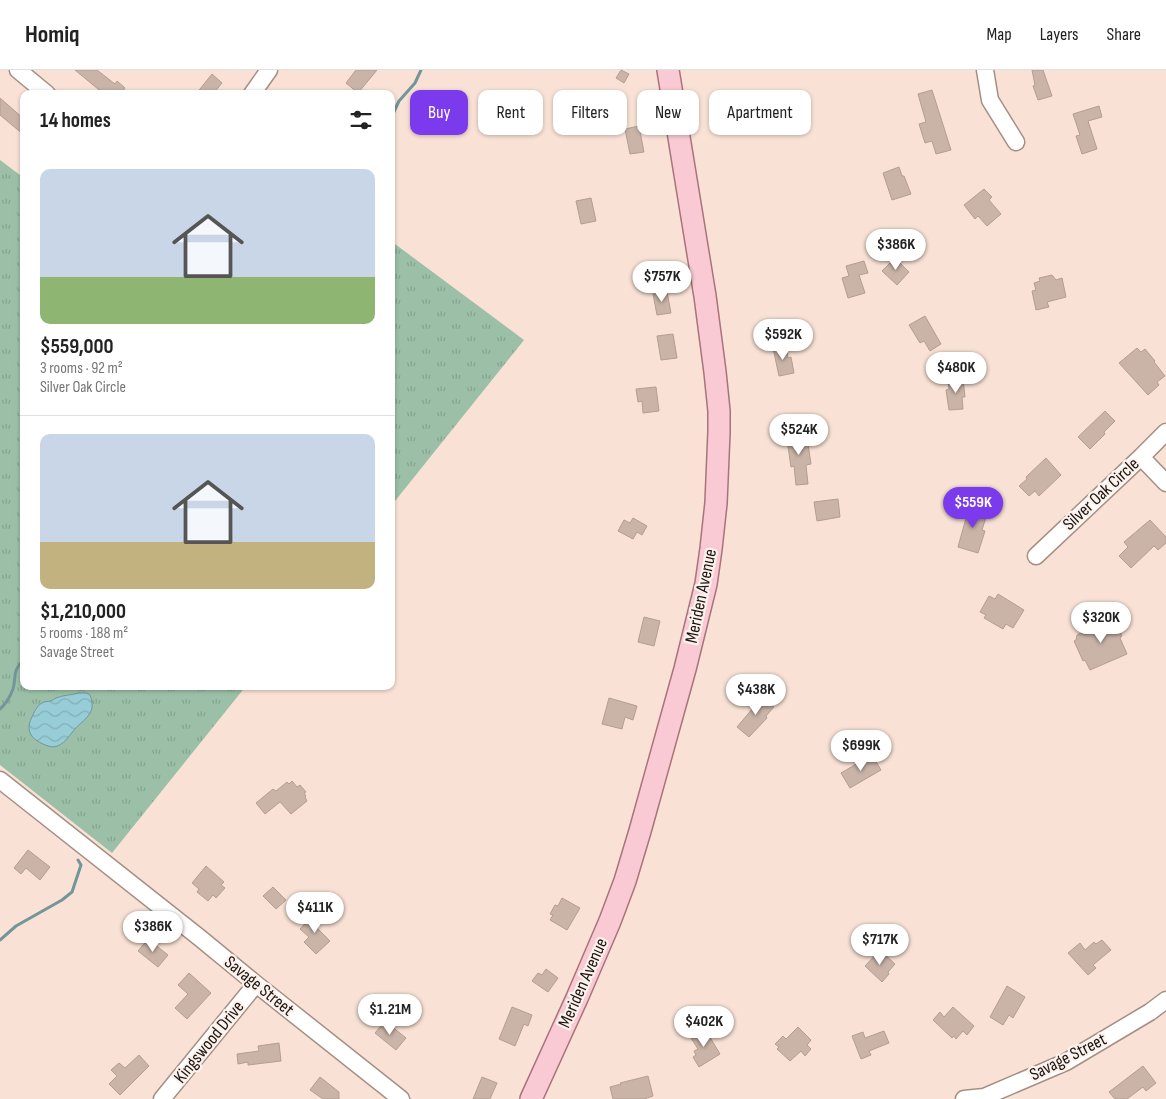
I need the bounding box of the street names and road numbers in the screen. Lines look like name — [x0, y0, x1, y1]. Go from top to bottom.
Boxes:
street label: Silver Oak Circle — [1059, 453, 1143, 535]
street label: Meriden Avenue — [681, 547, 721, 645]
street label: Meriden Avenue — [554, 935, 612, 1031]
street label: Savage Street — [220, 952, 298, 1021]
street label: Kingswood Drive — [169, 997, 249, 1087]
street label: Savage Street — [1026, 1029, 1110, 1085]

